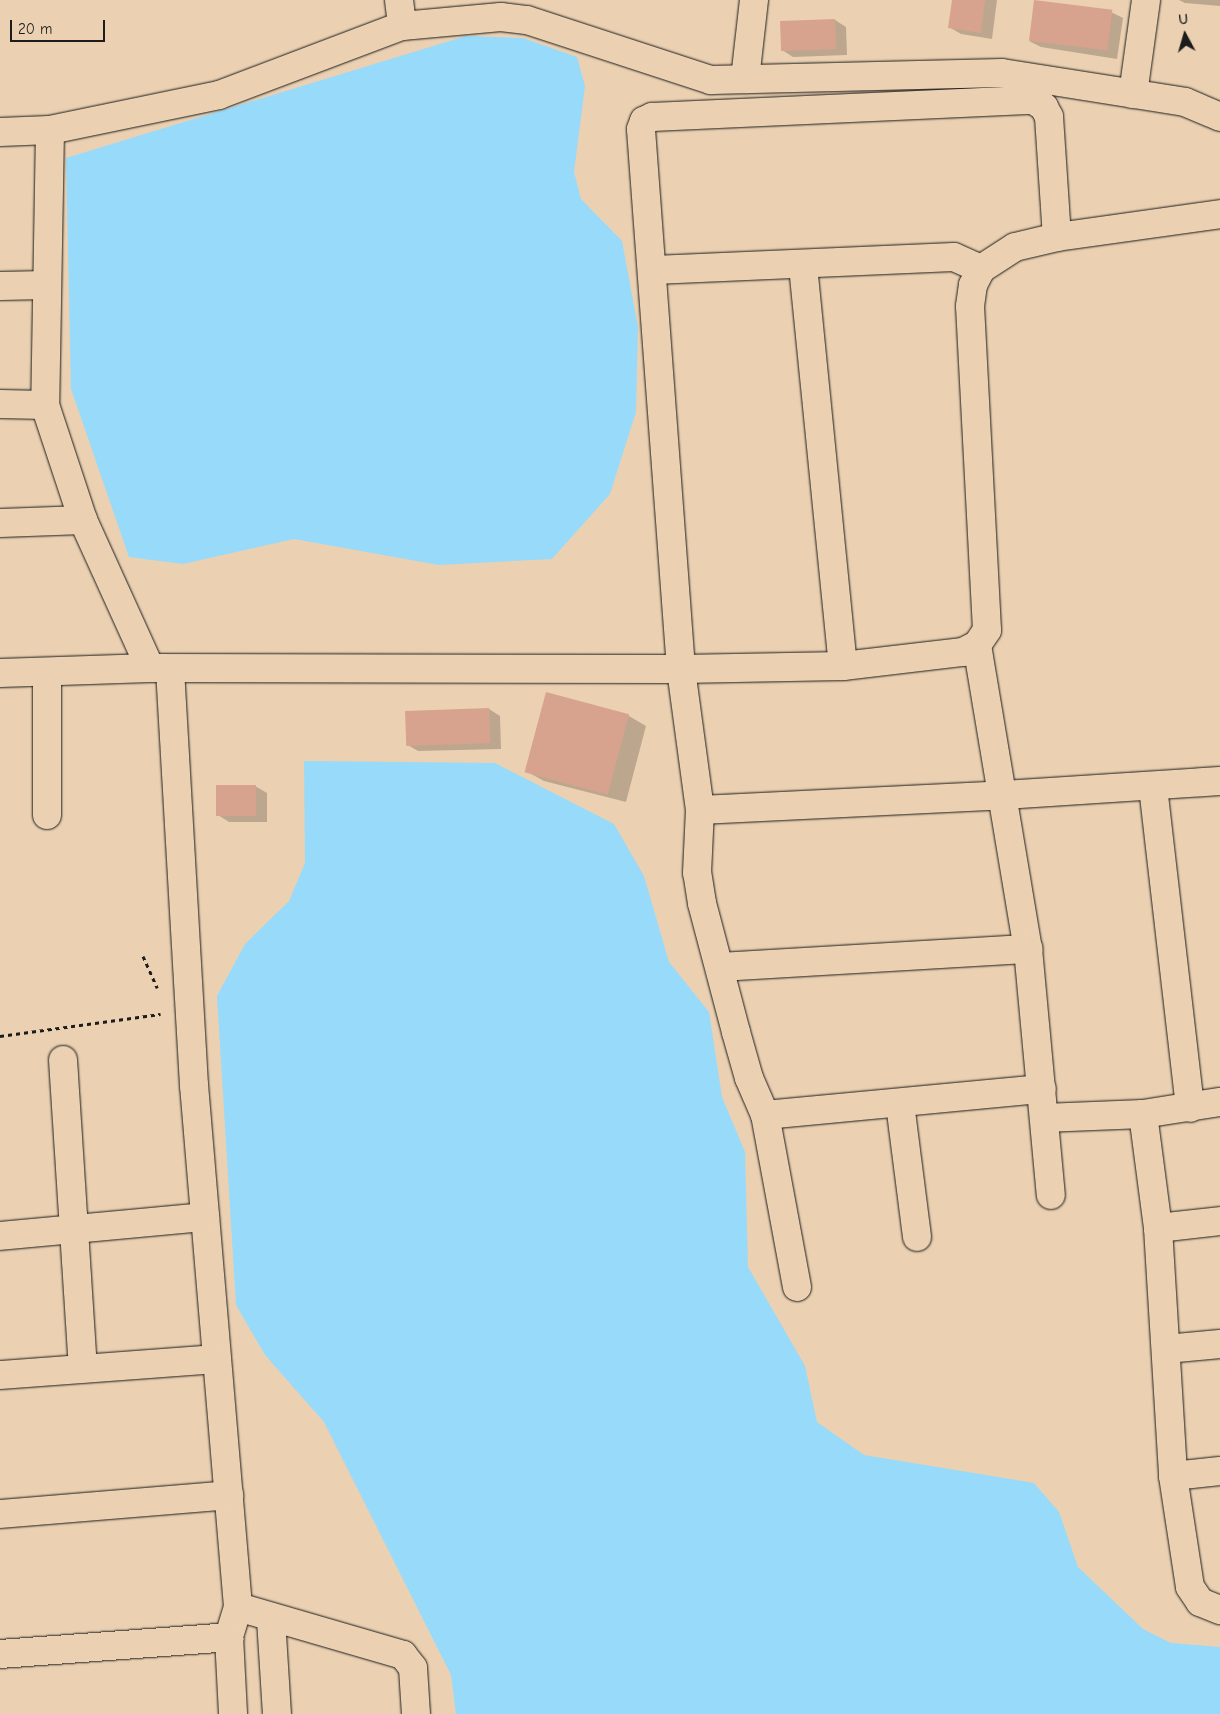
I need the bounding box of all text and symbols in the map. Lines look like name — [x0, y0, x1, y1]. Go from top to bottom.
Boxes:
scale bar — [12, 10, 108, 42]
north arrow — [1160, 10, 1210, 60]
text: U — [1178, 11, 1189, 29]
text: 20 m — [18, 20, 52, 38]

